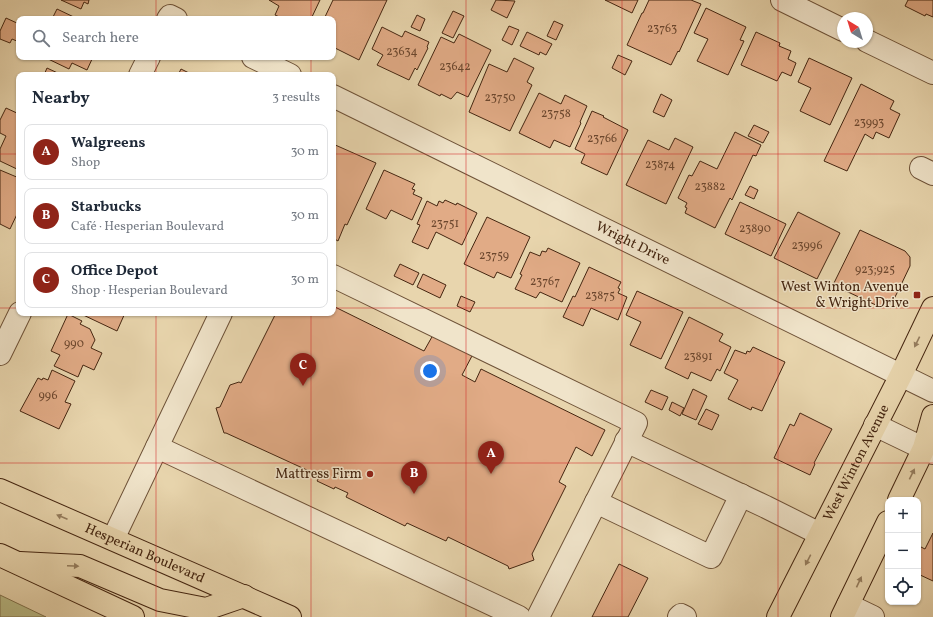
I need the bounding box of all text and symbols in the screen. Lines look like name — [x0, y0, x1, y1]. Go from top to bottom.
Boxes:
north arrow — [837, 12, 873, 48]
search box — [16, 16, 336, 60]
house number: 23763 — [647, 21, 677, 37]
icon: search — [30, 27, 52, 49]
text: Search here — [62, 28, 139, 49]
house number: 23634 — [386, 44, 418, 60]
house number: 23642 — [439, 59, 471, 75]
text: Nearby — [32, 87, 90, 110]
text: 3 results — [272, 89, 320, 107]
house number: 23750 — [485, 90, 515, 106]
house number: 23758 — [541, 106, 571, 122]
house number: 23993 — [854, 115, 884, 131]
house number: 23766 — [587, 131, 617, 147]
text: Walgreens — [71, 133, 146, 154]
text: A — [41, 143, 51, 161]
text: 30 m — [291, 143, 319, 161]
text: Shop — [71, 154, 100, 172]
house number: 23874 — [645, 157, 675, 173]
house number: 23882 — [695, 179, 725, 195]
text: Starbucks — [71, 197, 141, 218]
text: B — [42, 207, 50, 225]
text: 30 m — [291, 207, 319, 225]
house number: 23751 — [431, 216, 459, 232]
street label: Wright Drive — [592, 217, 674, 270]
text: Café · Hesperian Boulevard — [71, 218, 224, 236]
house number: 23890 — [739, 221, 771, 237]
house number: 23996 — [791, 238, 823, 254]
house number: 23759 — [479, 248, 509, 264]
text: Office Depot — [71, 261, 158, 282]
house number: 923;925 — [855, 262, 895, 278]
text: C — [42, 271, 50, 289]
text: 30 m — [291, 271, 319, 289]
house number: 23767 — [530, 274, 560, 290]
place label: West Winton Avenue & Wright Drive — [781, 278, 909, 313]
text: Shop · Hesperian Boulevard — [71, 282, 228, 300]
house number: 23875 — [585, 288, 615, 304]
marker: West Winton Avenue & Wright Drive — [912, 290, 922, 300]
house number: 990 — [64, 336, 84, 352]
one-way arrow — [914, 336, 920, 347]
house number: 23891 — [683, 349, 713, 365]
pin: C — [290, 353, 316, 386]
your location — [420, 361, 440, 381]
house number: 996 — [38, 388, 58, 404]
street label: West Winton Avenue — [819, 401, 894, 524]
pin: A — [478, 441, 504, 474]
pin: B — [401, 461, 427, 494]
place label: Mattress Firm — [275, 465, 362, 484]
one-way arrow — [909, 468, 915, 480]
marker: Mattress Firm — [365, 469, 375, 479]
map controls — [885, 497, 921, 605]
button: + — [885, 497, 921, 533]
one-way arrow — [57, 514, 68, 520]
street label: Hesperian Boulevard — [82, 519, 208, 588]
button: − — [885, 533, 921, 569]
one-way arrow — [804, 554, 811, 566]
one-way arrow — [67, 563, 80, 569]
button: locate — [885, 569, 921, 605]
one-way arrow — [856, 576, 862, 587]

